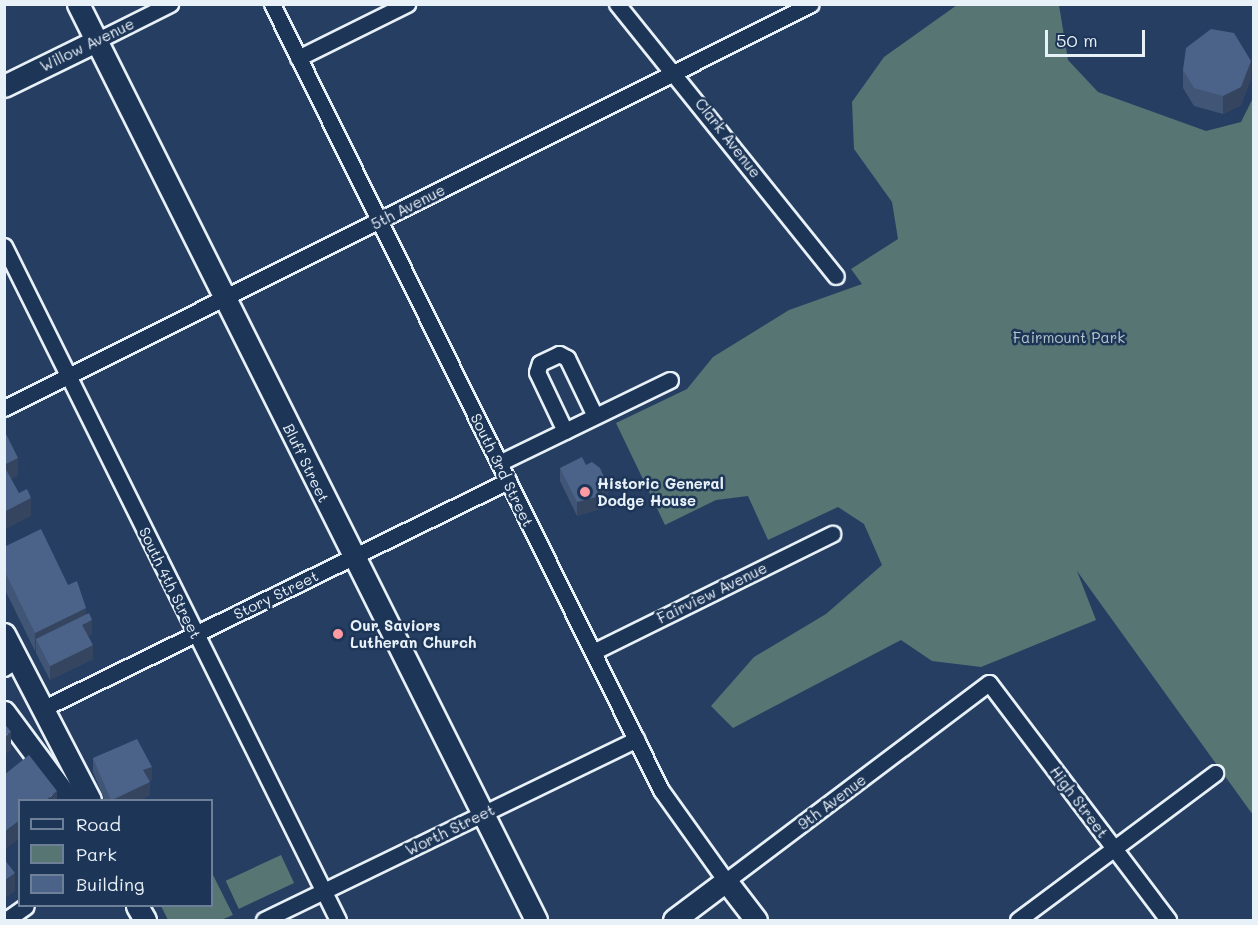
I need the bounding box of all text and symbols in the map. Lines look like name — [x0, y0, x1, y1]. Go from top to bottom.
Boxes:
street label: Willow Avenue — [37, 14, 137, 76]
scale bar — [1048, 18, 1148, 56]
text: 50 m — [1056, 28, 1098, 52]
street label: Clark Avenue — [691, 95, 765, 181]
street label: 5th Avenue — [368, 181, 448, 233]
park label: Fairmount Park — [1013, 329, 1125, 347]
street label: South 3rd Street — [467, 410, 537, 530]
street label: Bluff Street — [279, 421, 333, 505]
place label: Historic General Dodge House — [597, 474, 724, 509]
marker: Historic General Dodge House — [578, 485, 592, 499]
street label: South 4th Street — [135, 524, 205, 642]
street label: Fairview Avenue — [654, 559, 770, 627]
street label: Story Street — [231, 567, 321, 623]
place label: Our Saviors Lutheran Church — [350, 616, 477, 651]
marker: Our Saviors Lutheran Church — [331, 627, 345, 641]
street label: High Street — [1046, 763, 1112, 841]
street label: 9th Avenue — [794, 771, 870, 833]
legend — [18, 799, 213, 907]
street label: Worth Street — [402, 801, 498, 859]
text: Road — [76, 812, 121, 836]
text: Park — [76, 842, 117, 866]
text: Building — [76, 872, 144, 896]

